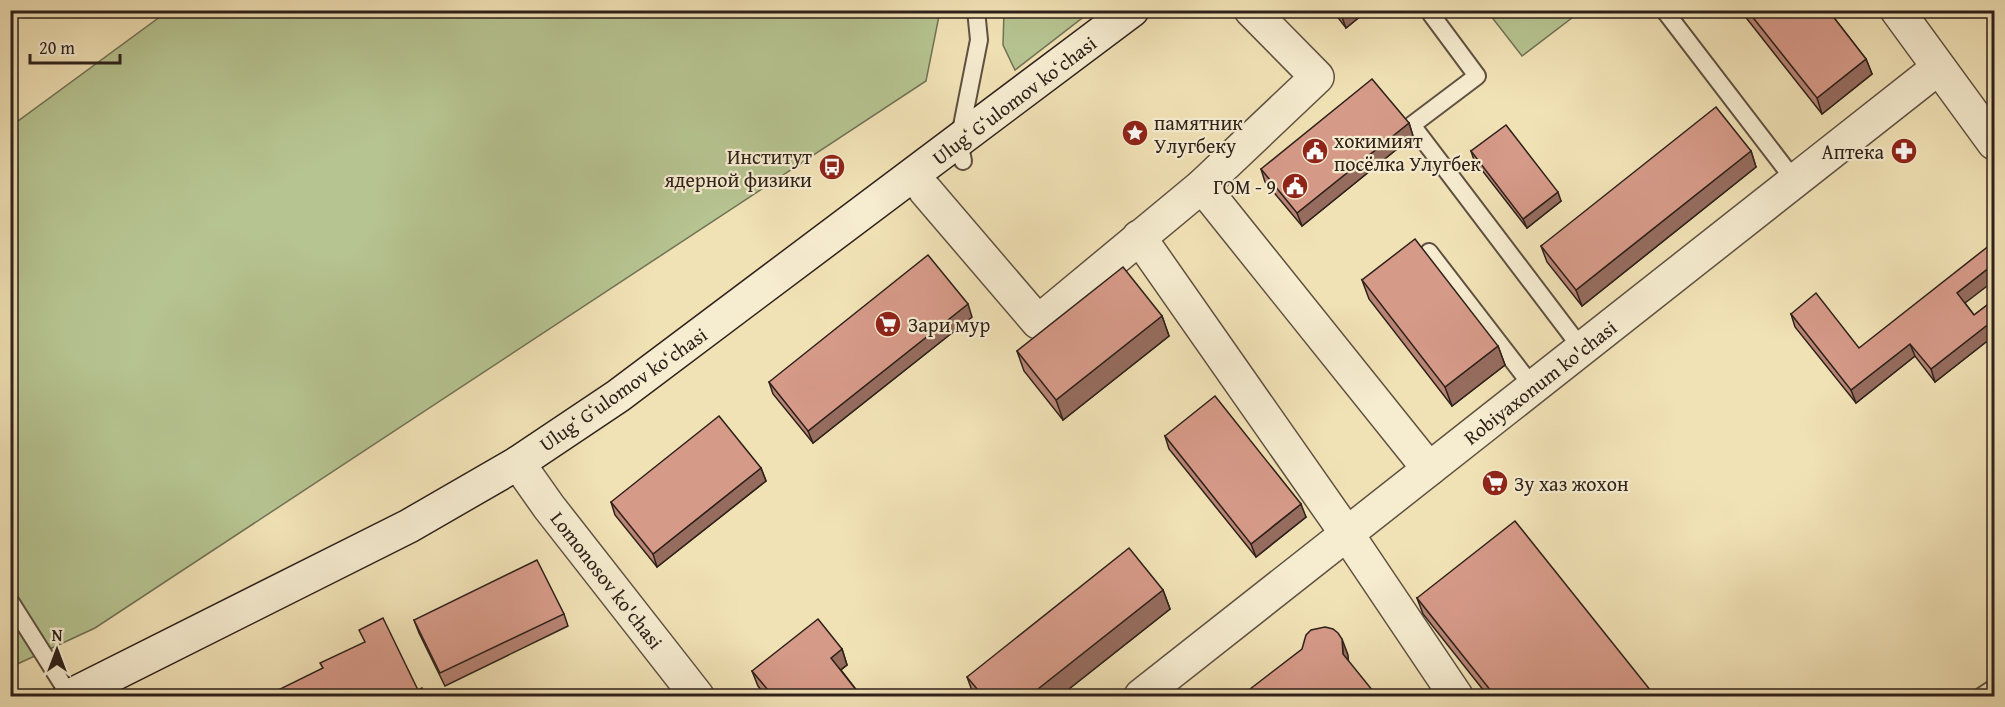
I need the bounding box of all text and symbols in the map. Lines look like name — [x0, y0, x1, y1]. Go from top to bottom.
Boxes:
scale bar — [30, 27, 120, 65]
street label: Ulugʻ Gʻulomov koʻchasi — [926, 28, 1103, 171]
text: 20 m — [39, 34, 75, 61]
place label: памятник Улугбеку — [1154, 108, 1243, 160]
place icon: памятник Улугбеку — [1120, 118, 1150, 148]
place label: хокимият посёлка Улугбек — [1334, 126, 1482, 178]
public building icon: хокимият посёлка Улугбек — [1300, 136, 1330, 166]
pharmacy icon: Аптека — [1889, 136, 1919, 166]
place label: Аптека — [1822, 137, 1884, 166]
place label: Институт ядерной физики — [663, 142, 812, 194]
bus stop icon: Институт ядерной физики — [817, 152, 847, 182]
public building icon: ГОМ - 9 — [1280, 171, 1310, 201]
place label: ГОМ - 9 — [1213, 172, 1276, 201]
supermarket icon: Зари мур — [873, 309, 903, 339]
place label: Зари мур — [908, 310, 990, 339]
street label: Robiyaxonum ko'chasi — [1457, 313, 1623, 451]
street label: Ulugʻ Gʻulomov koʻchasi — [533, 320, 713, 458]
supermarket icon: Зу хаз жохон — [1480, 468, 1510, 498]
place label: Зу хаз жохон — [1514, 469, 1629, 498]
street label: Lomonosov ko'chasi — [544, 505, 670, 655]
north arrow — [27, 620, 87, 680]
text: N — [52, 623, 63, 647]

